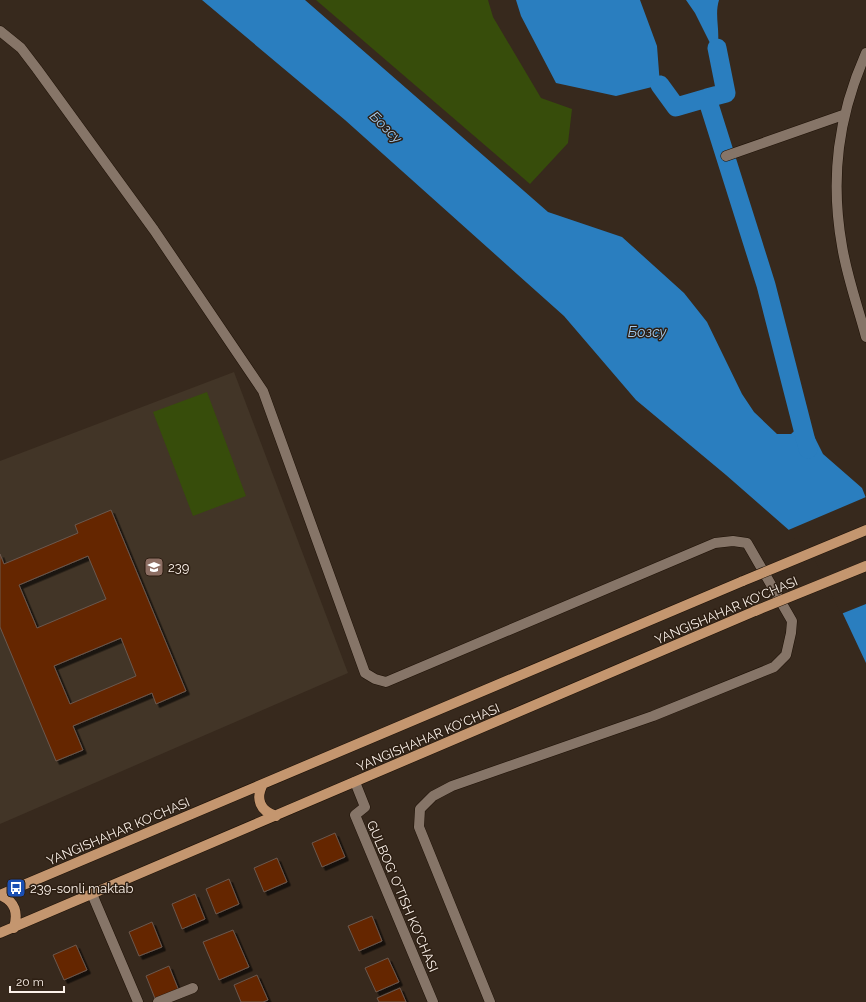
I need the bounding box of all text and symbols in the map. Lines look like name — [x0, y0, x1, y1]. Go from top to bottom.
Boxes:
water label: Бозсу — [367, 108, 406, 147]
water label: Бозсу — [628, 324, 668, 340]
school or university icon: 239 — [143, 556, 165, 578]
place label: 239 — [168, 560, 190, 575]
street label: YANGISHAHAR KO‘CHASI — [653, 574, 800, 647]
street label: YANGISHAHAR KO‘CHASI — [355, 701, 502, 774]
street label: YANGISHAHAR KO‘CHASI — [45, 795, 192, 868]
street label: GULBOG' O'TISH KO'CHASI — [364, 818, 441, 974]
bus stop icon: 239-sonli maktab — [5, 877, 27, 899]
place label: 239-sonli maktab — [30, 881, 133, 896]
scale bar — [10, 968, 64, 994]
text: 20 m — [16, 975, 44, 989]

